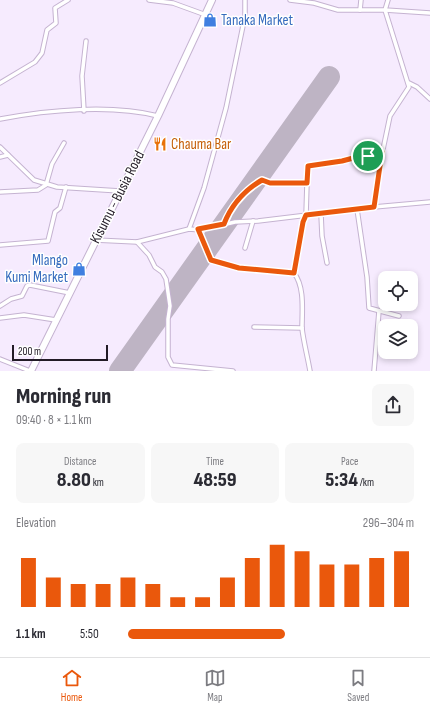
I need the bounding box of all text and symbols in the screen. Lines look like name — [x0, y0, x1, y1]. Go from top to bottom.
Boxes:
place label: Tanaka Market — [221, 11, 293, 30]
shop icon: Tanaka Market — [202, 12, 218, 28]
place label: Chauma Bar — [171, 135, 232, 154]
restaurant icon: Chauma Bar — [152, 136, 168, 152]
pin — [351, 139, 385, 173]
icon: arrive — [357, 145, 379, 167]
street label: Kisumu - Busia Road — [86, 148, 149, 247]
place label: Mlango Kumi Market — [5, 251, 68, 287]
shop icon: Mlango Kumi Market — [71, 261, 87, 277]
map controls — [378, 271, 418, 359]
button: locate — [378, 271, 418, 311]
button: layers — [378, 319, 418, 359]
scale bar — [12, 343, 108, 362]
text: 200 m — [18, 345, 41, 358]
text: Morning run — [16, 383, 111, 410]
button: share — [372, 384, 414, 426]
text: 09:40 · 8 × 1.1 km — [16, 412, 92, 428]
text: Distance — [64, 455, 97, 468]
text: Time — [206, 455, 224, 468]
text: Pace — [341, 455, 358, 468]
text: 8.80 — [57, 468, 91, 492]
text: 48:59 — [193, 468, 237, 492]
text: 5:34 — [325, 468, 358, 492]
text: km — [91, 476, 104, 489]
text: /km — [358, 476, 374, 489]
text: Elevation — [16, 515, 56, 531]
text: 296–304 m — [363, 515, 414, 531]
text: 1.1 km — [16, 626, 46, 642]
text: 5:50 — [80, 626, 99, 642]
tab: Home — [61, 667, 83, 704]
tab: Map — [204, 667, 226, 704]
tab: Saved — [347, 667, 369, 704]

